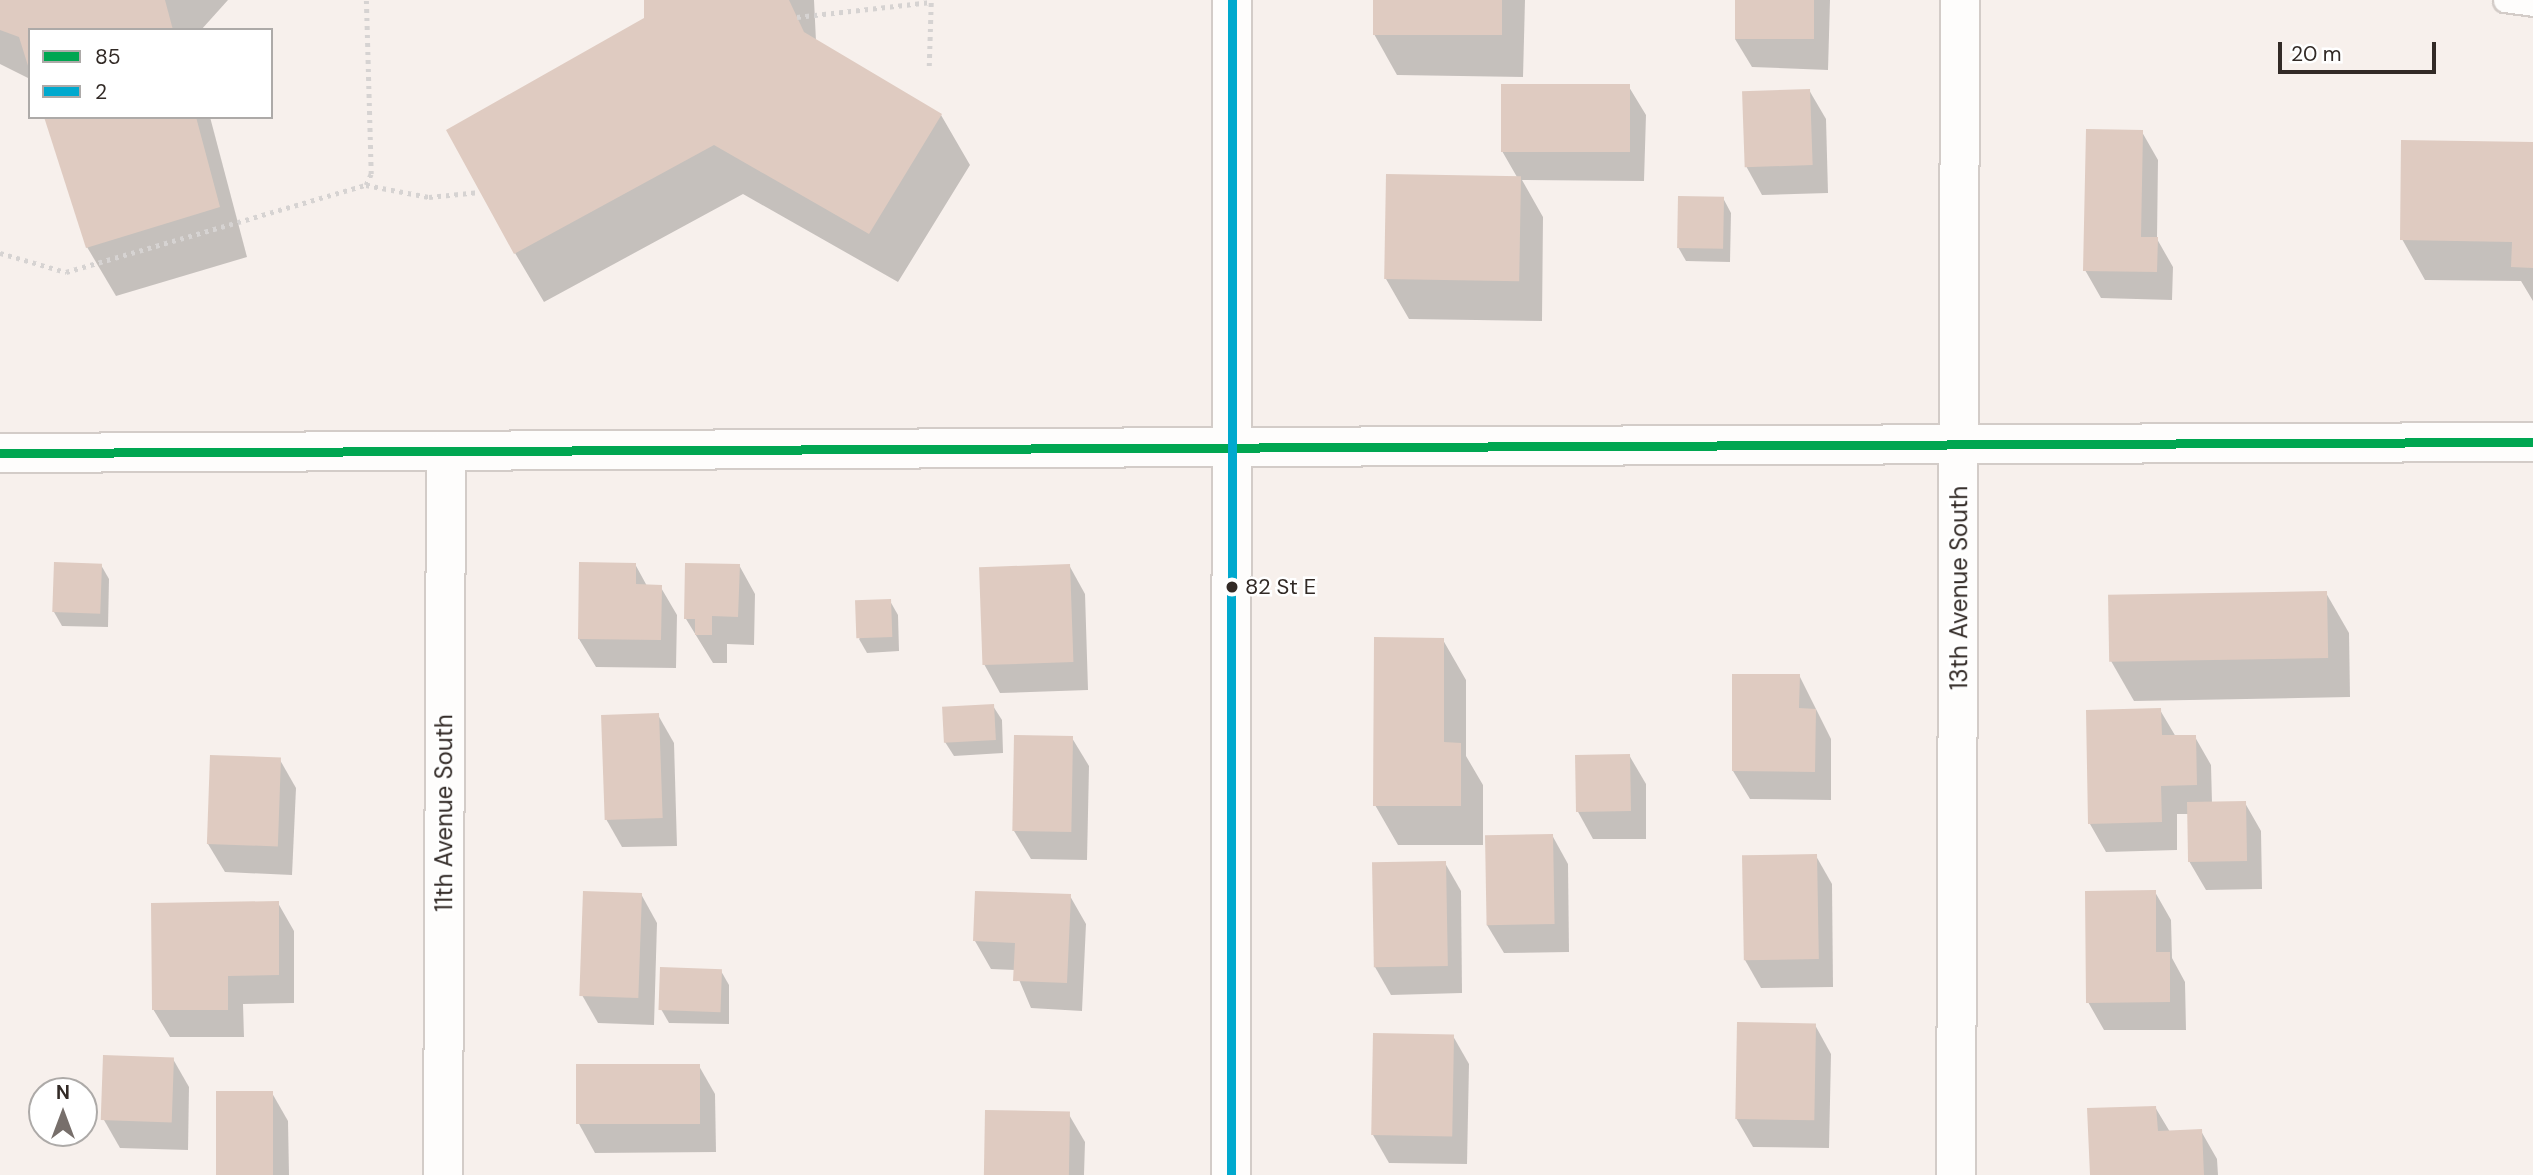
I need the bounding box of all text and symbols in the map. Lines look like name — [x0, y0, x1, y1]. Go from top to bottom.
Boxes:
legend — [28, 28, 273, 119]
scale bar — [2281, 28, 2438, 72]
text: 20 m — [2291, 40, 2342, 68]
text: 85 — [95, 43, 121, 71]
text: 2 — [95, 78, 107, 106]
street label: 13th Avenue South — [1945, 486, 1973, 690]
place label: 82 St E — [1245, 574, 1316, 600]
marker: 82 St E — [1225, 580, 1239, 594]
street label: 11th Avenue South — [430, 714, 458, 912]
north arrow — [28, 1077, 98, 1147]
text: N — [56, 1080, 70, 1105]

